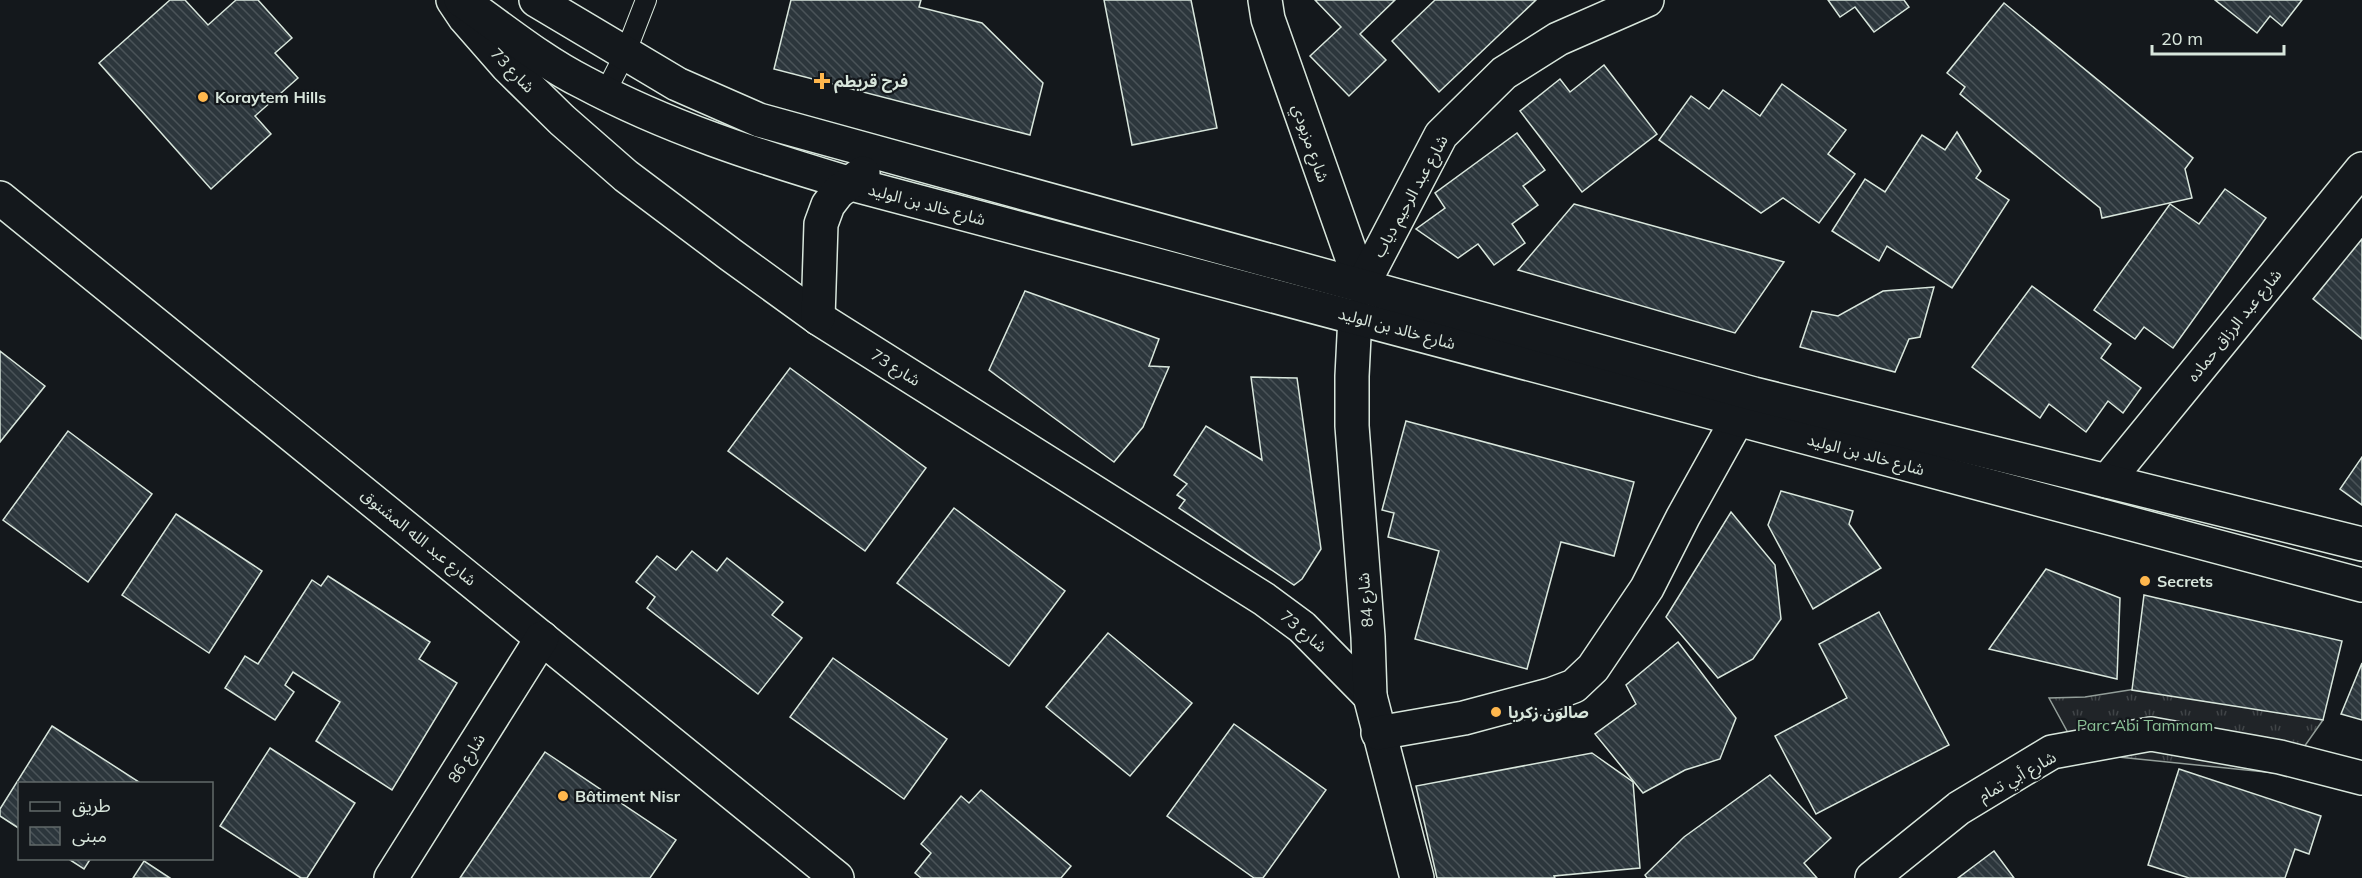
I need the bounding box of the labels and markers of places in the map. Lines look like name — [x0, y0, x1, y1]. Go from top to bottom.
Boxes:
place label: فرح قريطم — [834, 71, 908, 94]
marker: فرح قريطم — [815, 74, 829, 88]
place label: Koraytem Hills — [215, 87, 326, 107]
marker: Koraytem Hills — [196, 90, 210, 104]
place label: Secrets — [2157, 571, 2213, 591]
marker: Secrets — [2138, 574, 2152, 588]
place label: صالون زكريا — [1508, 702, 1589, 722]
marker: صالون زكريا — [1489, 705, 1503, 719]
place label: Bâtiment Nisr — [575, 786, 681, 806]
marker: Bâtiment Nisr — [556, 789, 570, 803]

